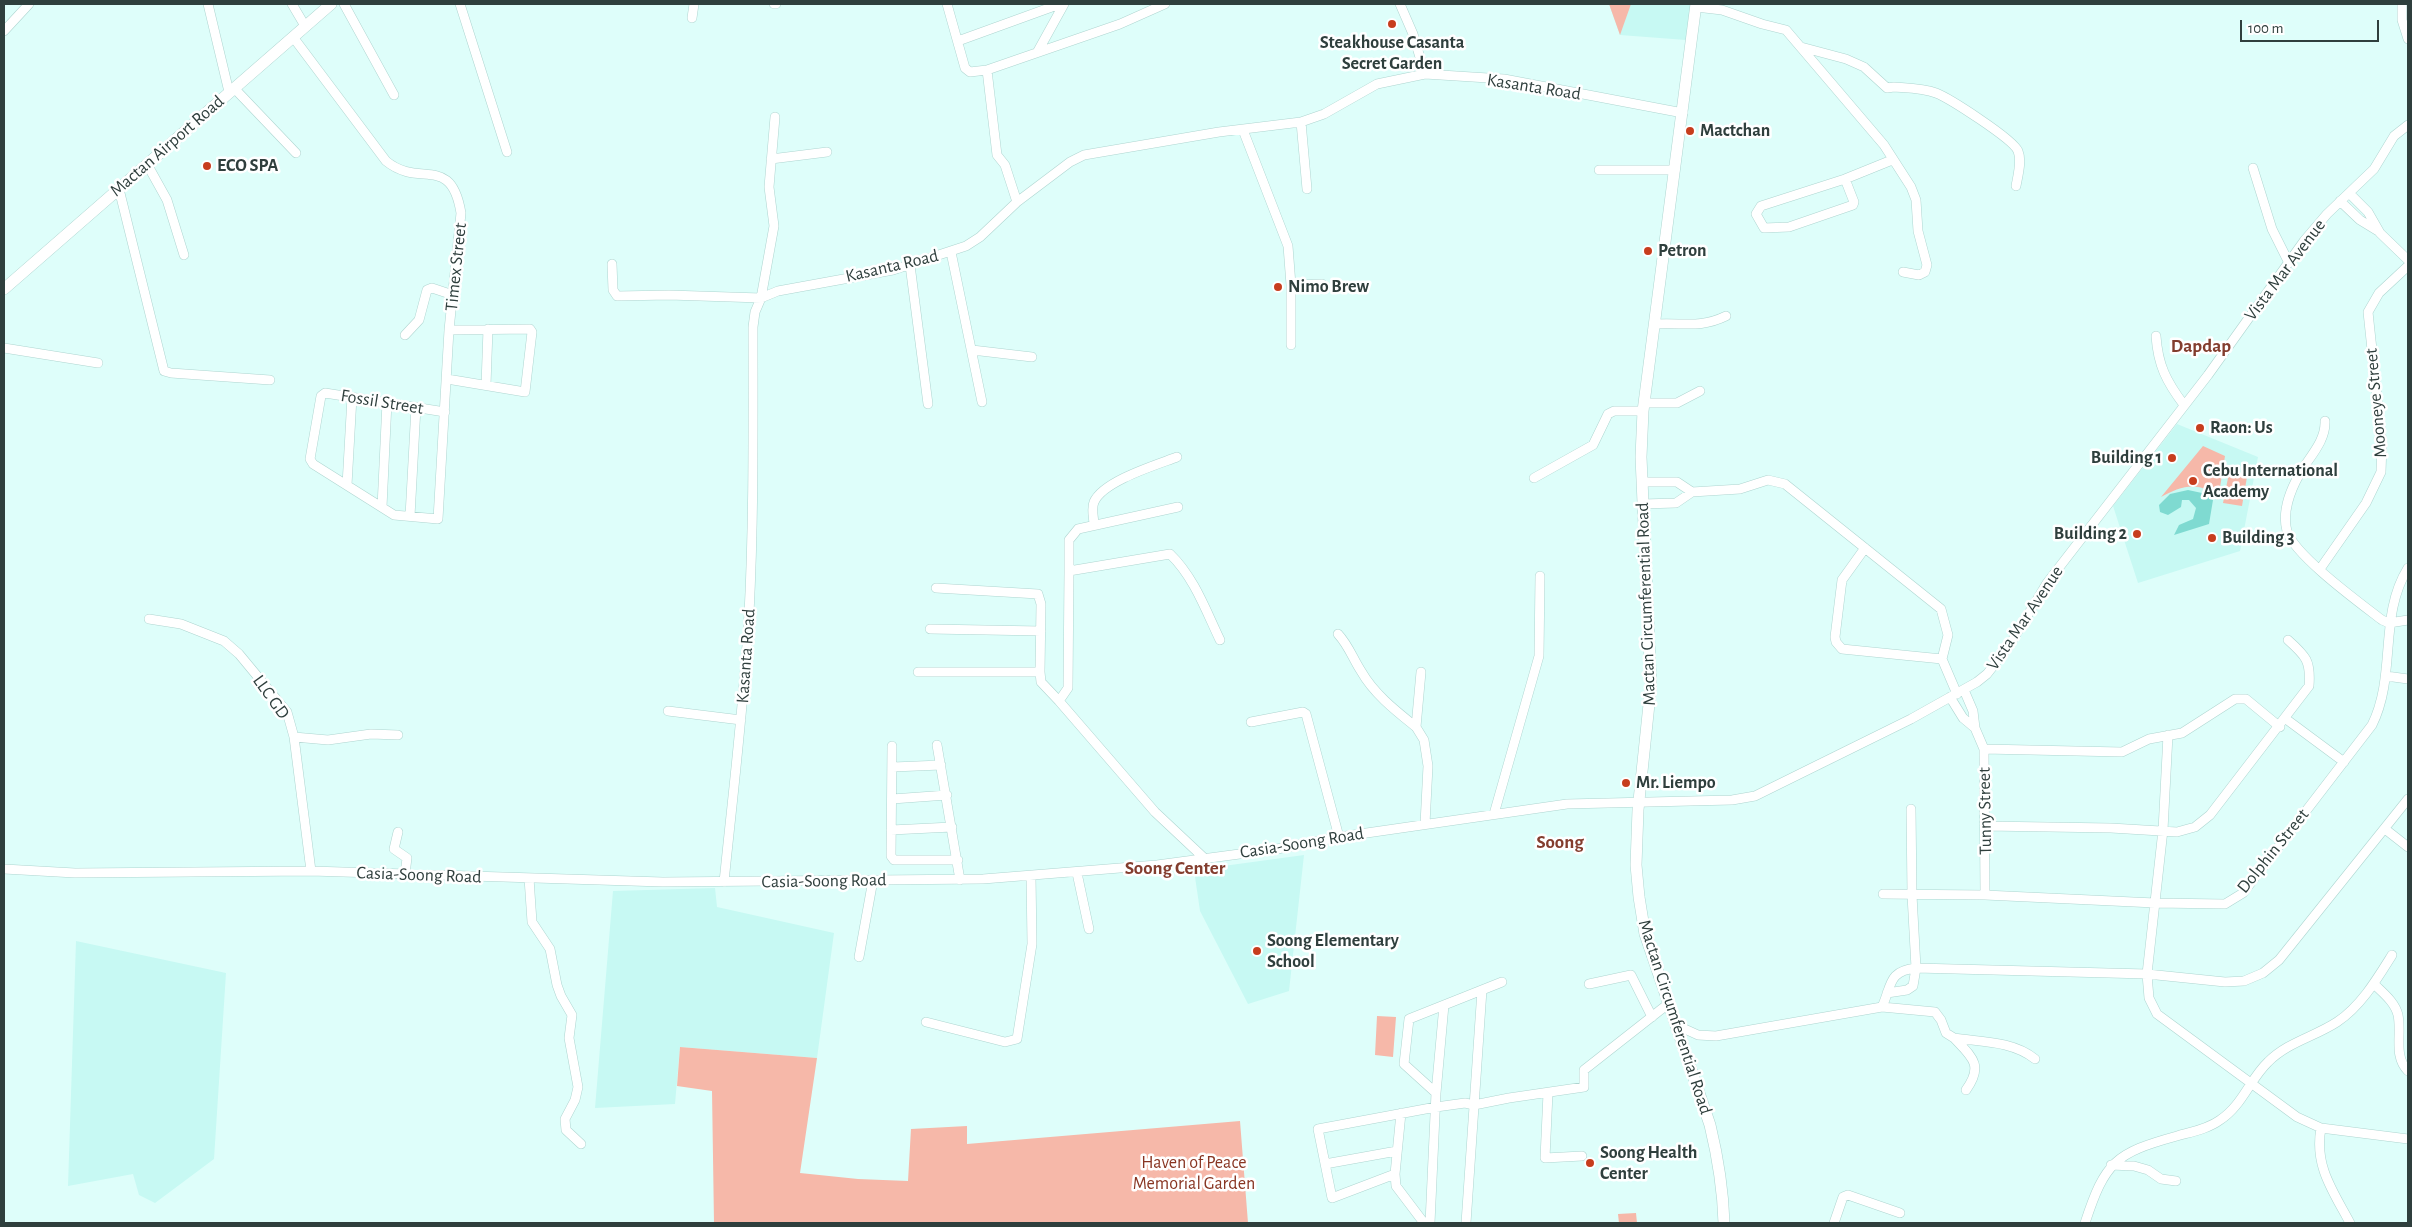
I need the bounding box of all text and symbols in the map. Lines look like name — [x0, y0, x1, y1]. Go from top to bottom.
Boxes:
scale bar — [2242, 10, 2381, 42]
marker: Steakhouse Casanta Secret Garden — [1386, 18, 1398, 30]
text: 100 m — [2248, 21, 2283, 36]
place label: Steakhouse Casanta Secret Garden — [1320, 32, 1464, 74]
street label: Kasanta Road — [1485, 69, 1583, 105]
street label: Mactan Airport Road — [106, 91, 228, 201]
place label: Mactchan — [1700, 120, 1770, 142]
marker: Mactchan — [1684, 125, 1696, 137]
place label: ECO SPA — [217, 155, 278, 177]
marker: ECO SPA — [201, 160, 213, 172]
street label: Vista Mar Avenue — [2240, 215, 2330, 325]
street label: Timex Street — [441, 222, 471, 312]
place label: Petron — [1658, 240, 1707, 262]
street label: Kasanta Road — [843, 245, 941, 287]
marker: Petron — [1642, 245, 1654, 257]
place label: Nimo Brew — [1288, 276, 1369, 298]
marker: Nimo Brew — [1272, 281, 1284, 293]
district label: Dapdap — [2171, 335, 2231, 357]
street label: Mooneye Street — [2360, 347, 2392, 459]
street label: Fossil Street — [339, 385, 425, 419]
place label: Raon: Us — [2210, 417, 2273, 439]
marker: Raon: Us — [2194, 422, 2206, 434]
place label: Building 1 — [2091, 447, 2162, 469]
marker: Building 1 — [2166, 452, 2178, 464]
place label: Cebu International Academy — [2203, 460, 2338, 502]
marker: Cebu International Academy — [2187, 475, 2199, 487]
street label: Mactan Circumferential Road — [1632, 502, 1660, 706]
place label: Building 2 — [2054, 523, 2127, 545]
place label: Building 3 — [2222, 527, 2294, 549]
marker: Building 2 — [2131, 528, 2143, 540]
marker: Building 3 — [2206, 532, 2218, 544]
street label: Vista Mar Avenue — [1982, 562, 2068, 674]
street label: Kasanta Road — [732, 608, 760, 704]
street label: LLC GD — [248, 671, 294, 723]
street label: Tunny Street — [1973, 767, 1997, 855]
place label: Mr. Liempo — [1636, 772, 1716, 794]
marker: Mr. Liempo — [1620, 777, 1632, 789]
street label: Dolphin Street — [2232, 804, 2314, 898]
street label: Casia-Soong Road — [1239, 823, 1365, 863]
district label: Soong — [1536, 831, 1584, 853]
district label: Soong Center — [1125, 857, 1225, 879]
street label: Casia-Soong Road — [356, 862, 482, 888]
street label: Casia-Soong Road — [761, 869, 887, 893]
street label: Mactan Circumferential Road — [1633, 917, 1717, 1117]
place label: Soong Elementary School — [1267, 930, 1399, 972]
marker: Soong Elementary School — [1251, 945, 1263, 957]
place label: Soong Health Center — [1600, 1142, 1697, 1184]
park label: Haven of Peace Memorial Garden — [1133, 1152, 1255, 1194]
marker: Soong Health Center — [1584, 1157, 1596, 1169]

